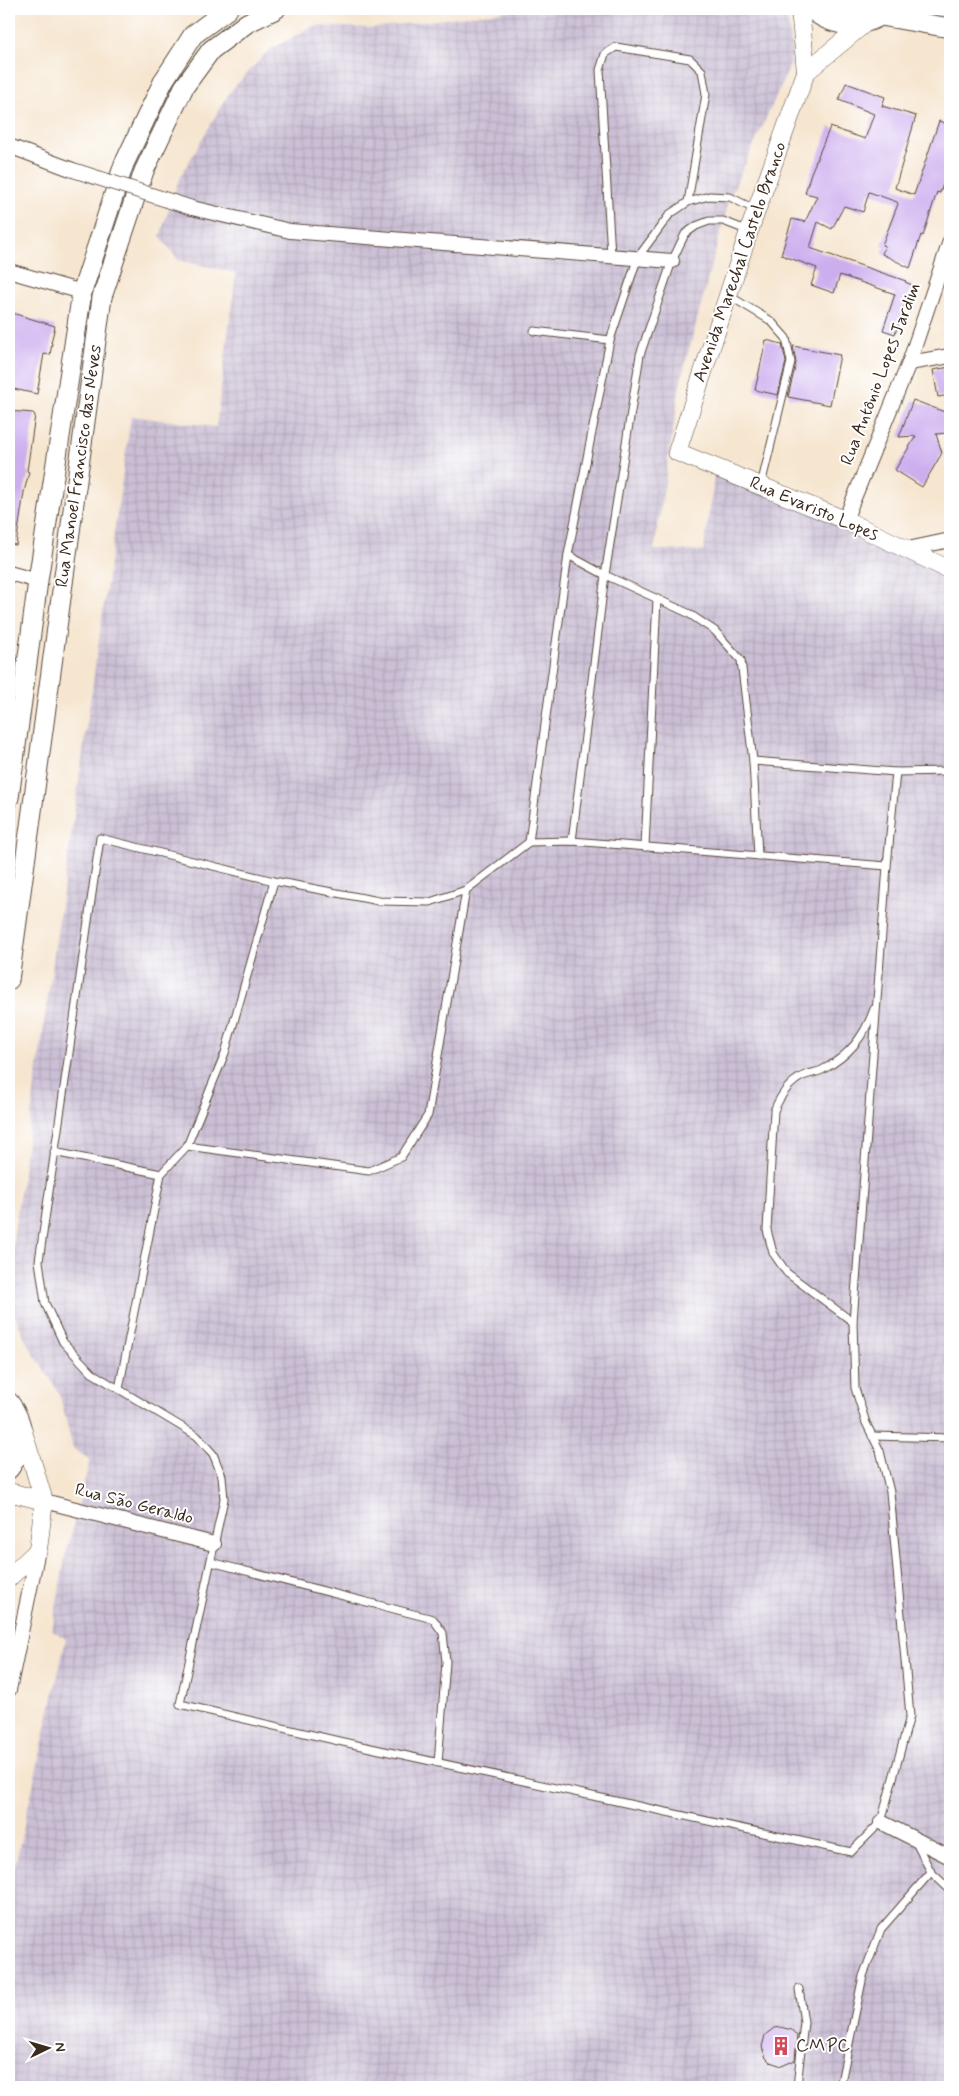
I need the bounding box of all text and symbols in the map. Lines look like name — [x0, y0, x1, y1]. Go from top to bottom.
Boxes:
street label: Avenida Marechal Castelo Branco — [688, 139, 792, 385]
street label: Rua Antônio Lopes Jardim — [835, 279, 927, 469]
street label: Rua Manoel Francisco das Neves — [50, 343, 108, 589]
street label: Rua Evaristo Lopes — [746, 471, 882, 547]
street label: Rua São Geraldo — [72, 1478, 196, 1530]
north arrow — [22, 2024, 72, 2074]
place label: CMPC — [796, 2034, 850, 2058]
building icon: CMPC — [770, 2035, 792, 2057]
text: N — [51, 2042, 69, 2052]

